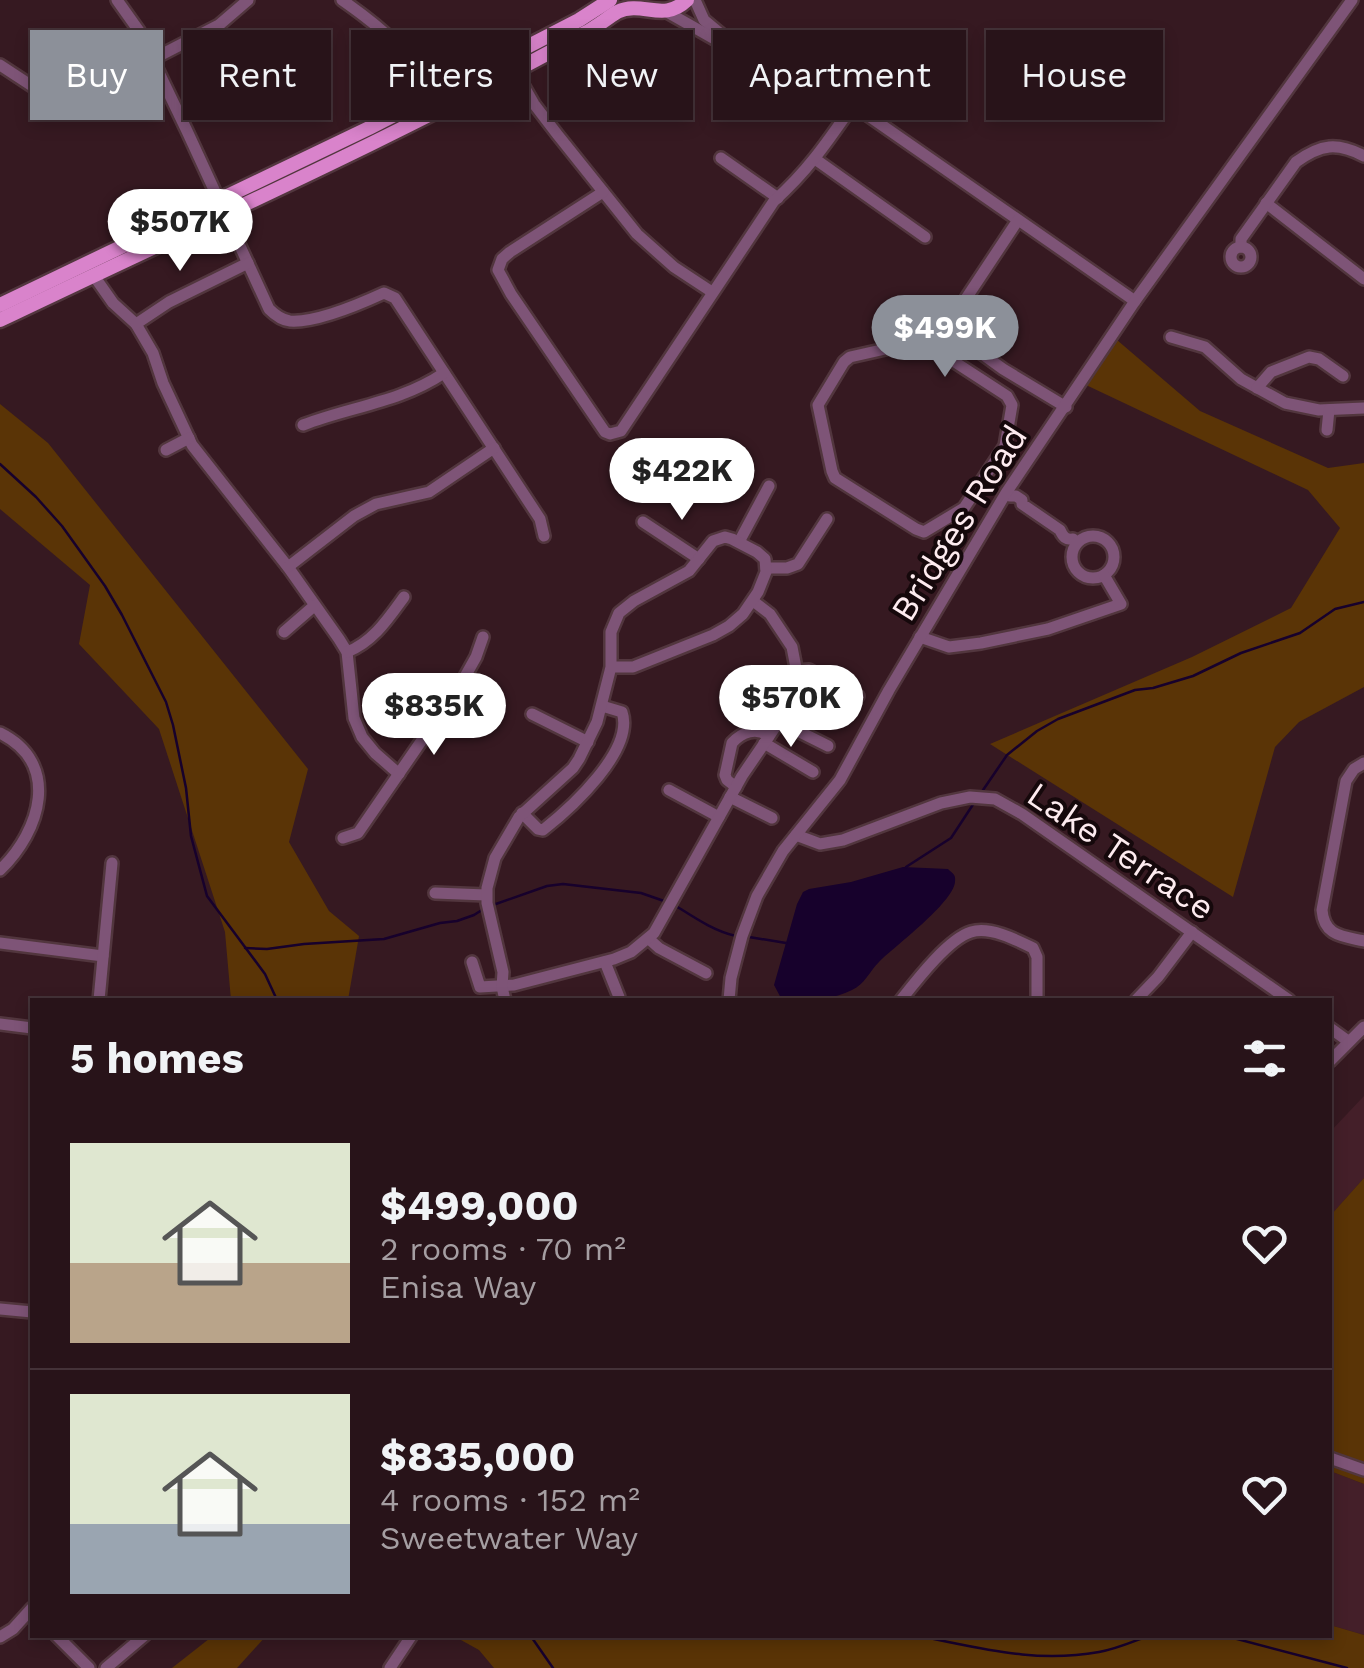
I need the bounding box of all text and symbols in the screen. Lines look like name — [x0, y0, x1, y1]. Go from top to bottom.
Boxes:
chip: Buy — [30, 30, 163, 120]
chip: Rent — [183, 30, 331, 120]
chip: Filters — [351, 30, 529, 120]
chip: New — [549, 30, 693, 120]
chip: Apartment — [713, 30, 966, 120]
chip: House — [986, 30, 1163, 120]
pin: $507K — [110, 189, 250, 274]
text: $507K — [130, 202, 230, 240]
pin: $499K — [875, 295, 1015, 380]
text: $499K — [894, 308, 996, 346]
street label: Bridges Road — [882, 417, 1036, 629]
pin: $422K — [612, 438, 752, 523]
text: $422K — [631, 451, 733, 489]
pin: $570K — [721, 665, 861, 750]
pin: $835K — [364, 673, 504, 758]
text: $570K — [741, 678, 841, 716]
text: $835K — [384, 686, 484, 724]
street label: Lake Terrace — [1020, 773, 1222, 929]
icon: filters — [1237, 1031, 1292, 1086]
text: 5 homes — [70, 1034, 244, 1083]
text: $499,000 — [380, 1181, 578, 1230]
icon: home — [150, 1183, 270, 1303]
icon: heart — [1237, 1216, 1292, 1271]
text: 2 rooms · 70 m² — [380, 1230, 626, 1268]
text: Enisa Way — [380, 1268, 536, 1306]
text: $835,000 — [380, 1432, 575, 1481]
icon: home — [150, 1434, 270, 1554]
icon: heart — [1237, 1467, 1292, 1522]
text: 4 rooms · 152 m² — [380, 1481, 640, 1519]
text: Sweetwater Way — [380, 1519, 638, 1557]

